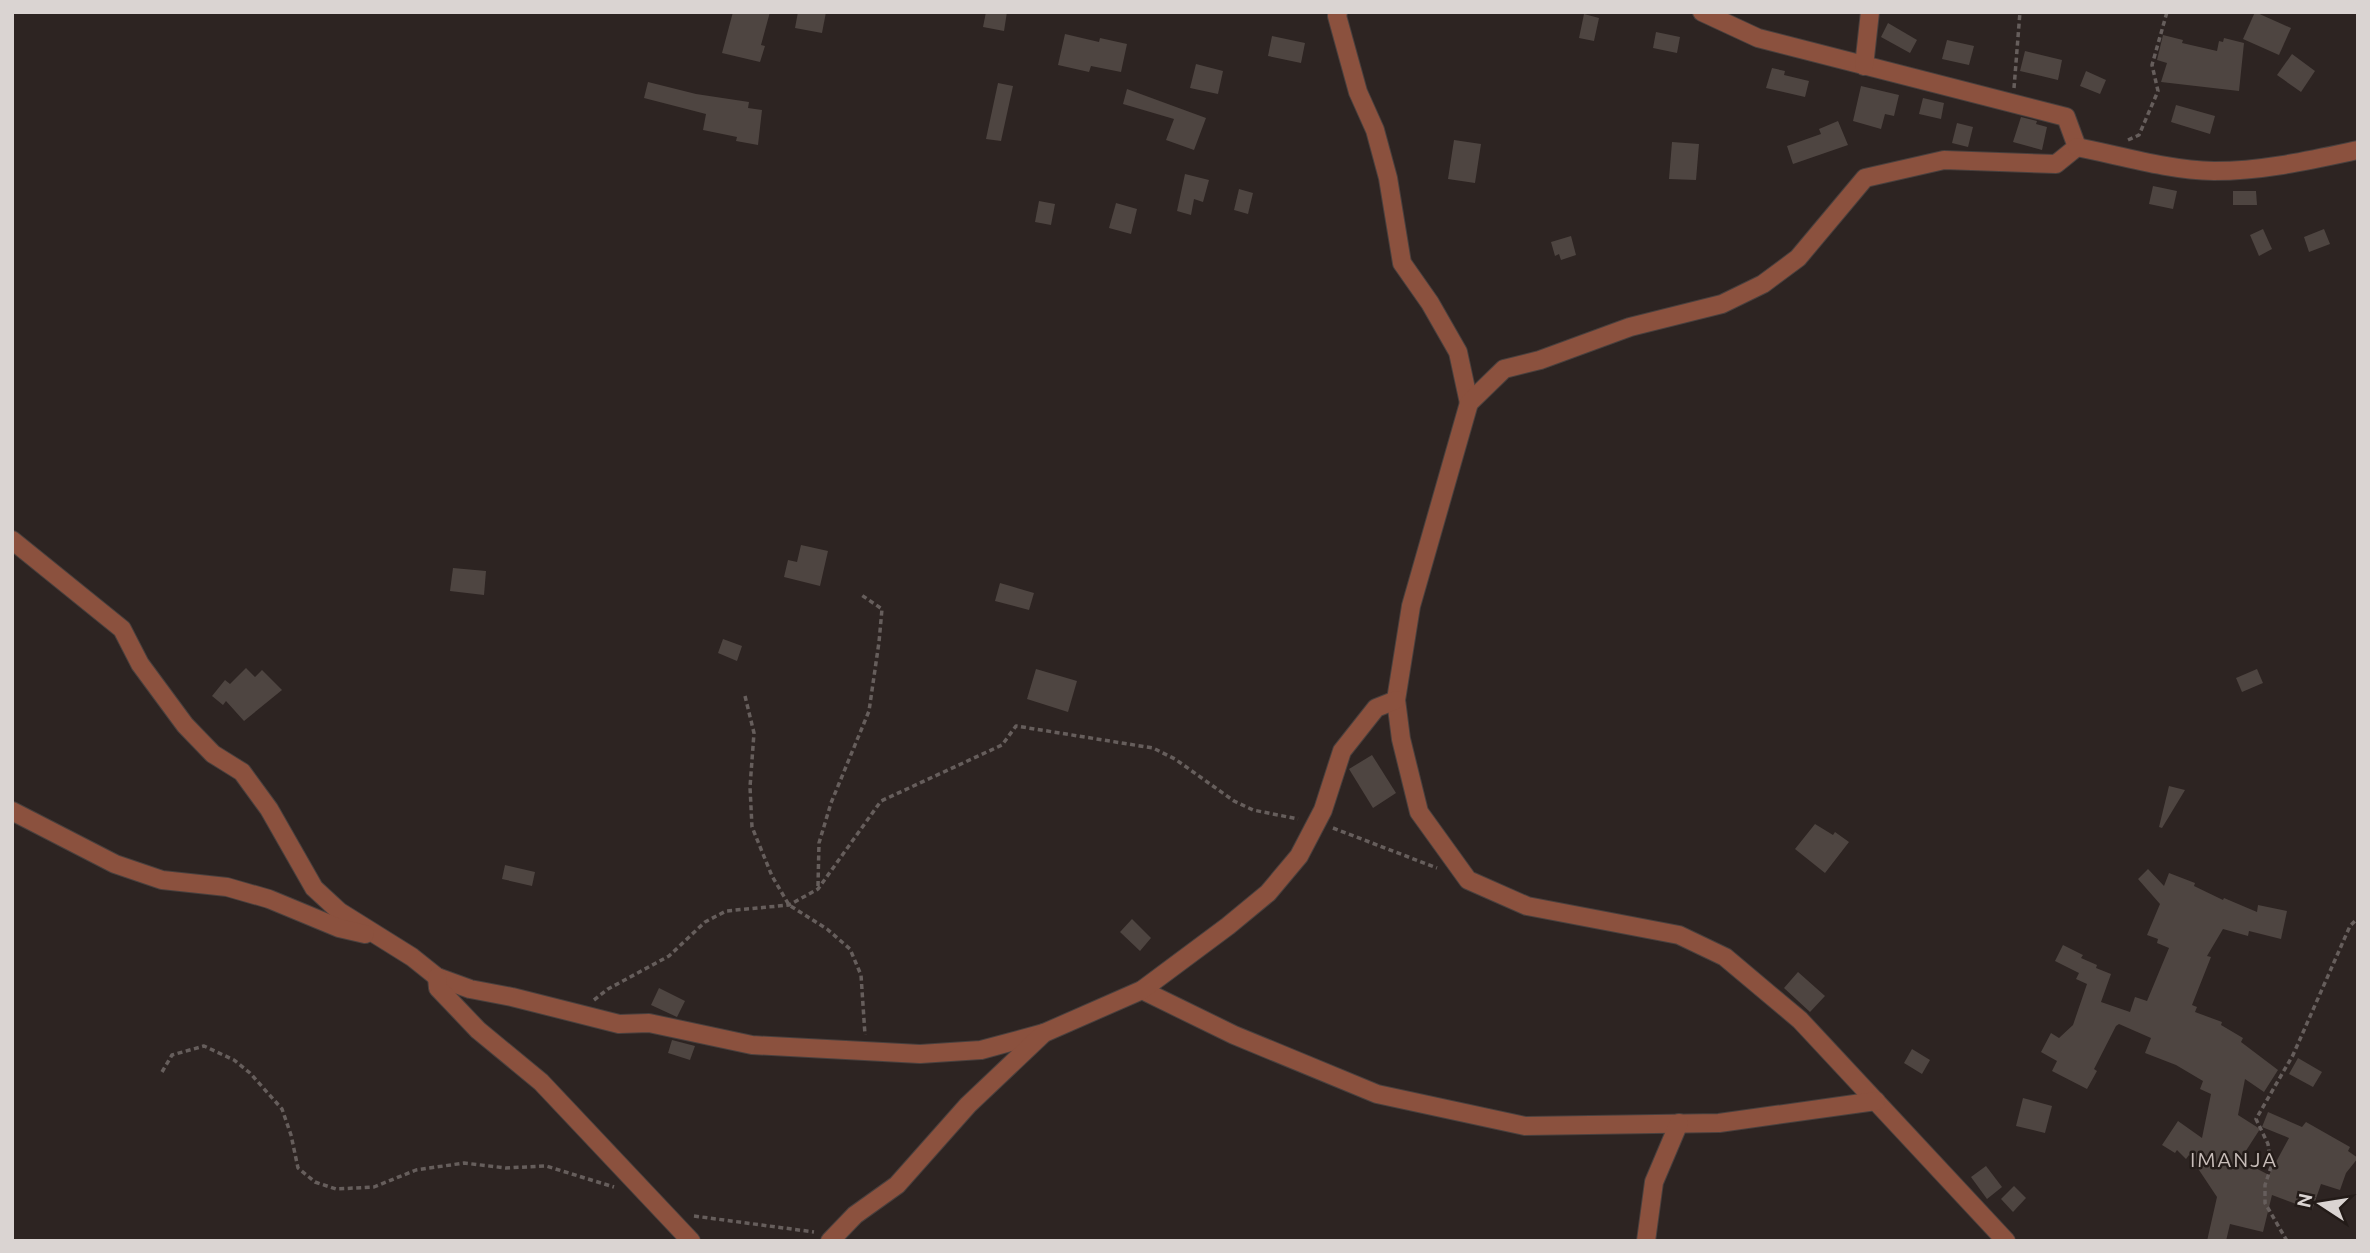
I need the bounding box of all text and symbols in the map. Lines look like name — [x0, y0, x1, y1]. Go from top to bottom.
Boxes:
district label: IMANJA — [2190, 1147, 2278, 1171]
north arrow — [2286, 1169, 2356, 1239]
text: N — [2292, 1191, 2317, 1210]

